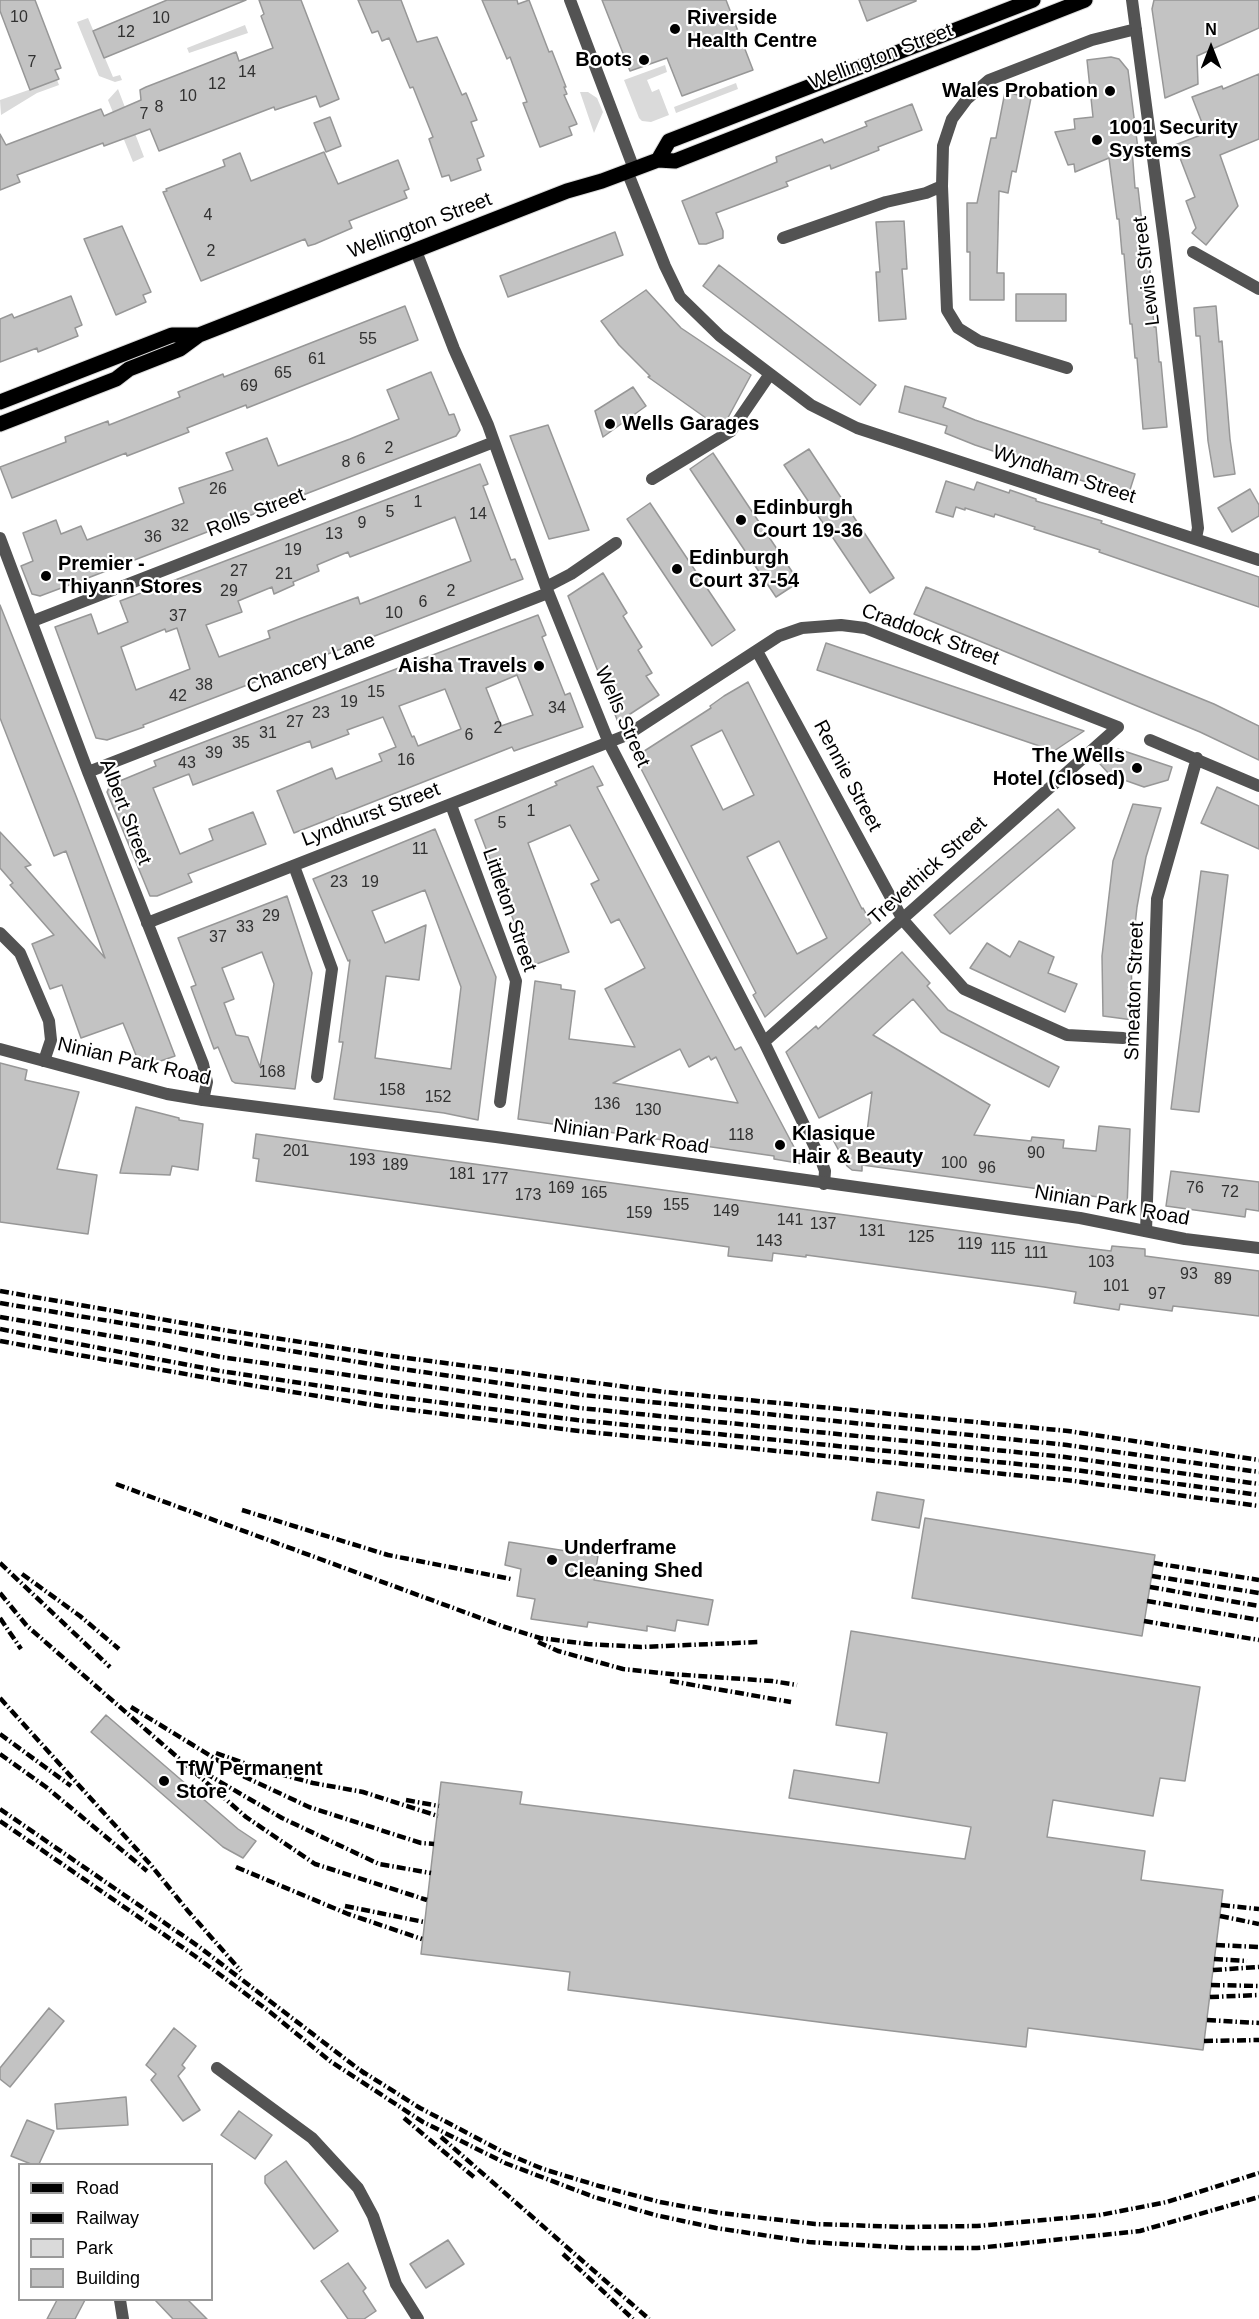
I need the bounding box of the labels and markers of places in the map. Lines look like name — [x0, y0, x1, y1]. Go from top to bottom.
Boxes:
place label: Riverside Health Centre — [687, 6, 817, 53]
marker: Riverside Health Centre — [668, 22, 682, 36]
place label: Boots — [575, 48, 632, 72]
marker: Boots — [637, 53, 651, 67]
place label: Wales Probation — [942, 79, 1098, 103]
marker: Wales Probation — [1103, 84, 1117, 98]
place label: 1001 Security Systems — [1109, 116, 1238, 163]
marker: 1001 Security Systems — [1090, 133, 1104, 147]
place label: Wells Garages — [622, 412, 759, 436]
marker: Wells Garages — [603, 417, 617, 431]
place label: Edinburgh Court 19-36 — [753, 496, 863, 543]
marker: Edinburgh Court 19-36 — [734, 513, 748, 527]
place label: Edinburgh Court 37-54 — [689, 546, 799, 593]
place label: Premier - Thiyann Stores — [58, 552, 202, 599]
marker: Edinburgh Court 37-54 — [670, 562, 684, 576]
marker: Premier - Thiyann Stores — [39, 569, 53, 583]
place label: Aisha Travels — [398, 654, 527, 678]
marker: Aisha Travels — [532, 659, 546, 673]
place label: The Wells Hotel (closed) — [993, 744, 1125, 791]
marker: The Wells Hotel (closed) — [1130, 761, 1144, 775]
place label: Klasique Hair & Beauty — [792, 1122, 923, 1169]
marker: Klasique Hair & Beauty — [773, 1138, 787, 1152]
place label: Underframe Cleaning Shed — [564, 1536, 703, 1583]
marker: Underframe Cleaning Shed — [545, 1553, 559, 1567]
place label: TfW Permanent Store — [176, 1757, 323, 1804]
marker: TfW Permanent Store — [157, 1774, 171, 1788]

